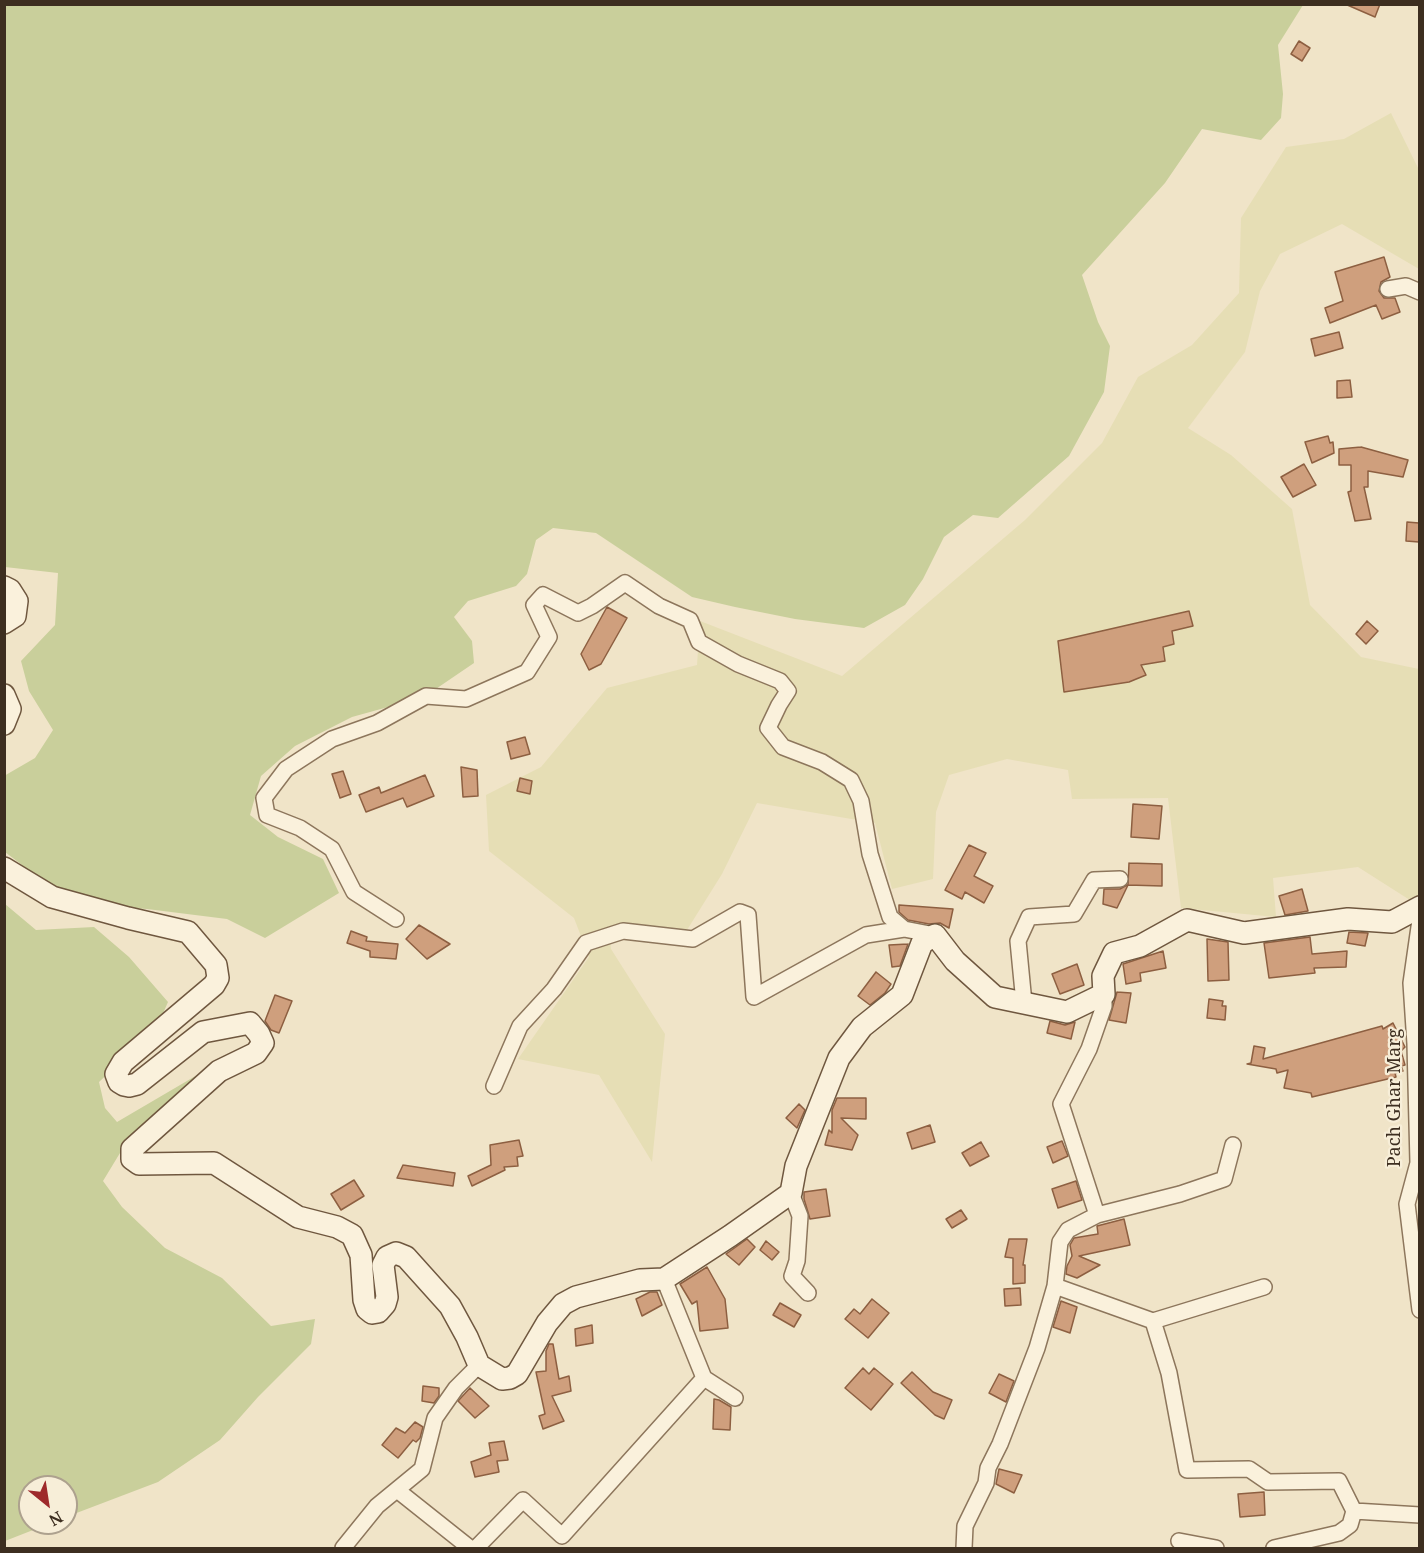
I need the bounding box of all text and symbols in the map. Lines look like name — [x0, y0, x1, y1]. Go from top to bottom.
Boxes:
street label: Pach Ghar Marg — [1384, 1029, 1406, 1167]
north arrow — [18, 1475, 78, 1535]
text: N — [45, 1506, 67, 1532]

